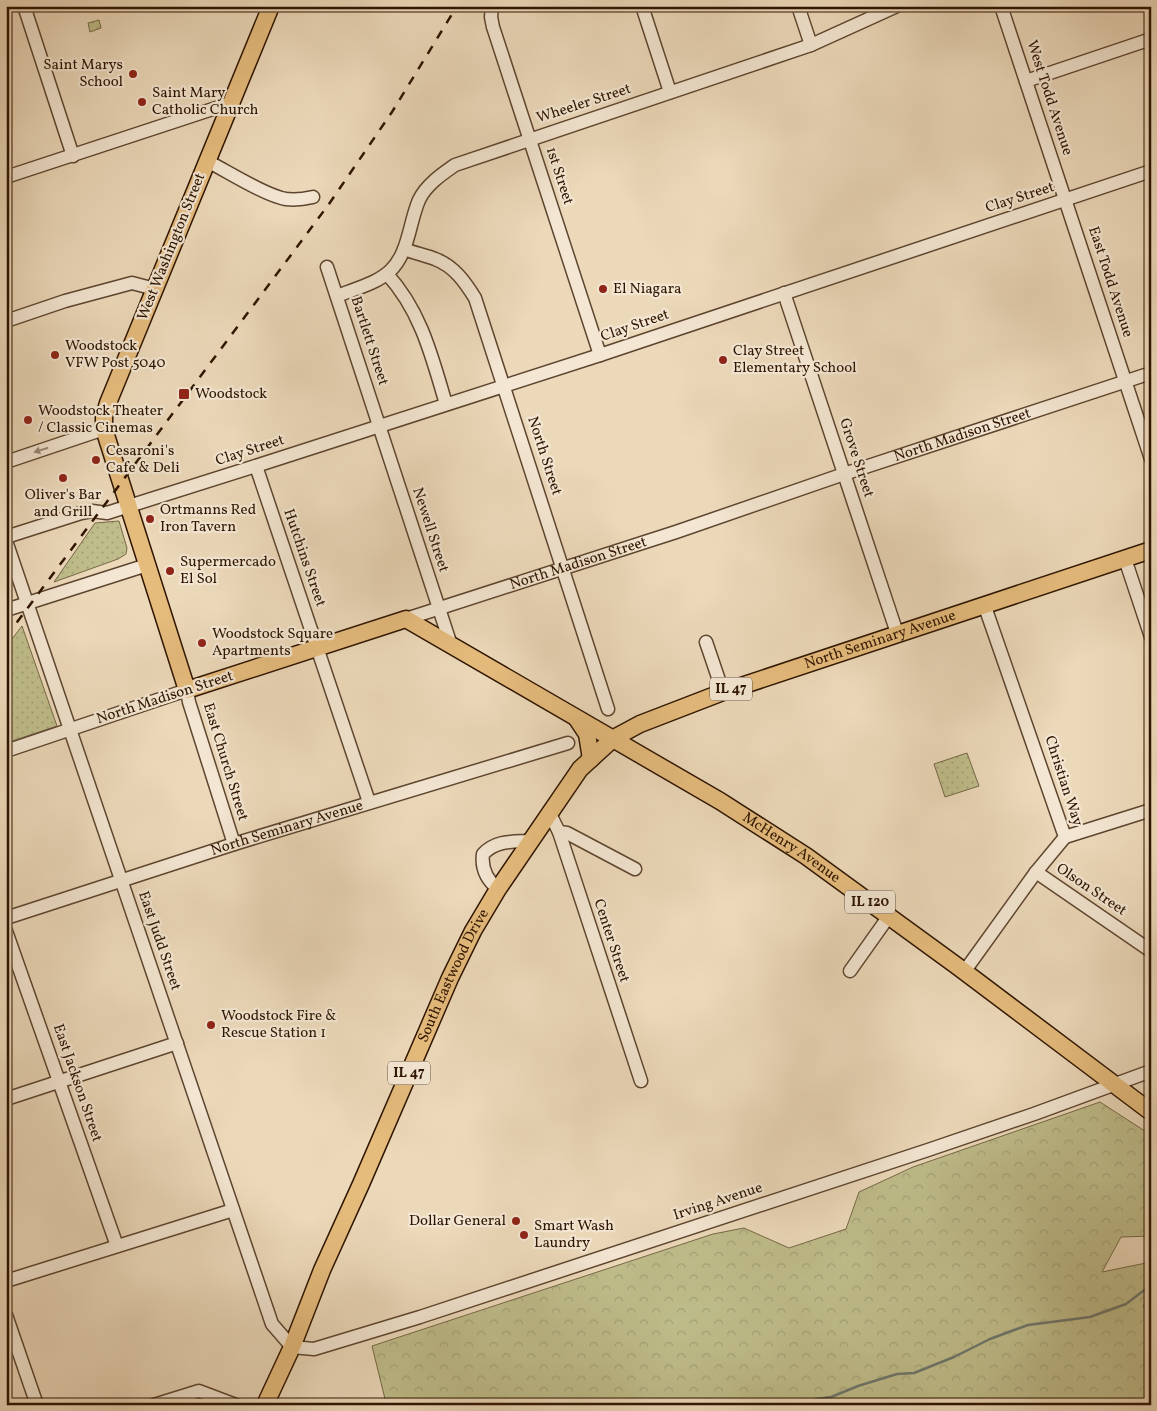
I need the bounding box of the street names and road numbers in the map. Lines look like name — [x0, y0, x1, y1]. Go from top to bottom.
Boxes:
street label: West Todd Avenue — [1020, 38, 1078, 158]
street label: Wheeler Street — [534, 79, 634, 129]
street label: 1st Street — [540, 144, 578, 208]
street label: West Washington Street — [133, 170, 211, 324]
street label: Clay Street — [983, 177, 1057, 219]
street label: East Todd Avenue — [1082, 224, 1138, 340]
street label: Bartlett Street — [345, 294, 393, 388]
street label: Clay Street — [598, 304, 672, 348]
street label: North Madison Street — [891, 403, 1033, 467]
street label: North Street — [521, 414, 567, 498]
street label: Grove Street — [833, 416, 879, 500]
street label: Clay Street — [213, 430, 287, 472]
street label: Newell Street — [406, 485, 454, 575]
street label: Hutchins Street — [277, 506, 331, 610]
street label: North Madison Street — [507, 532, 649, 595]
street label: North Seminary Avenue — [802, 605, 959, 675]
street label: North Madison Street — [94, 666, 236, 730]
road number: IL 47 — [710, 678, 752, 701]
street label: East Church Street — [197, 700, 253, 824]
street label: Christian Way — [1039, 733, 1087, 829]
street label: North Seminary Avenue — [208, 795, 366, 861]
street label: McHenry Avenue — [738, 807, 845, 888]
street label: Olson Street — [1052, 859, 1130, 921]
street label: East Judd Street — [132, 889, 186, 993]
road number: IL 120 — [845, 890, 895, 914]
street label: Center Street — [588, 897, 634, 985]
street label: South Eastwood Drive — [413, 905, 494, 1046]
street label: East Jackson Street — [47, 1021, 107, 1145]
road number: IL 47 — [388, 1062, 430, 1084]
street label: Irving Avenue — [671, 1178, 765, 1226]

